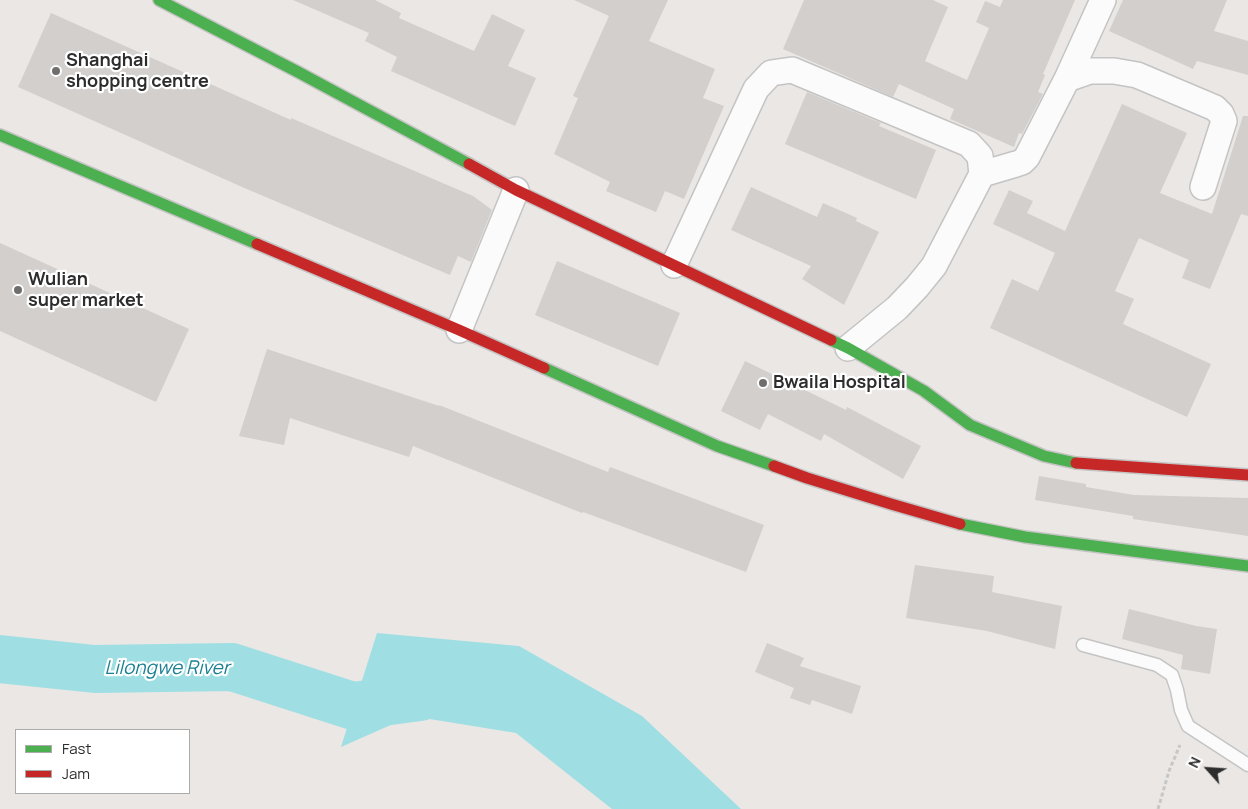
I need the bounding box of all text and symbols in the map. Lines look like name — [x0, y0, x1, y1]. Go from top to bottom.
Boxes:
place label: Shanghai shopping centre — [66, 50, 209, 92]
marker: Shanghai shopping centre — [50, 65, 62, 77]
place label: Wulian super market — [28, 269, 144, 312]
marker: Wulian super market — [12, 284, 24, 296]
place label: Bwaila Hospital — [773, 372, 906, 394]
marker: Bwaila Hospital — [757, 377, 769, 389]
water label: Lilongwe River — [104, 658, 230, 680]
legend — [15, 729, 190, 794]
text: Fast — [62, 738, 91, 759]
north arrow — [1183, 744, 1233, 794]
text: N — [1183, 754, 1205, 771]
text: Jam — [62, 763, 90, 784]

